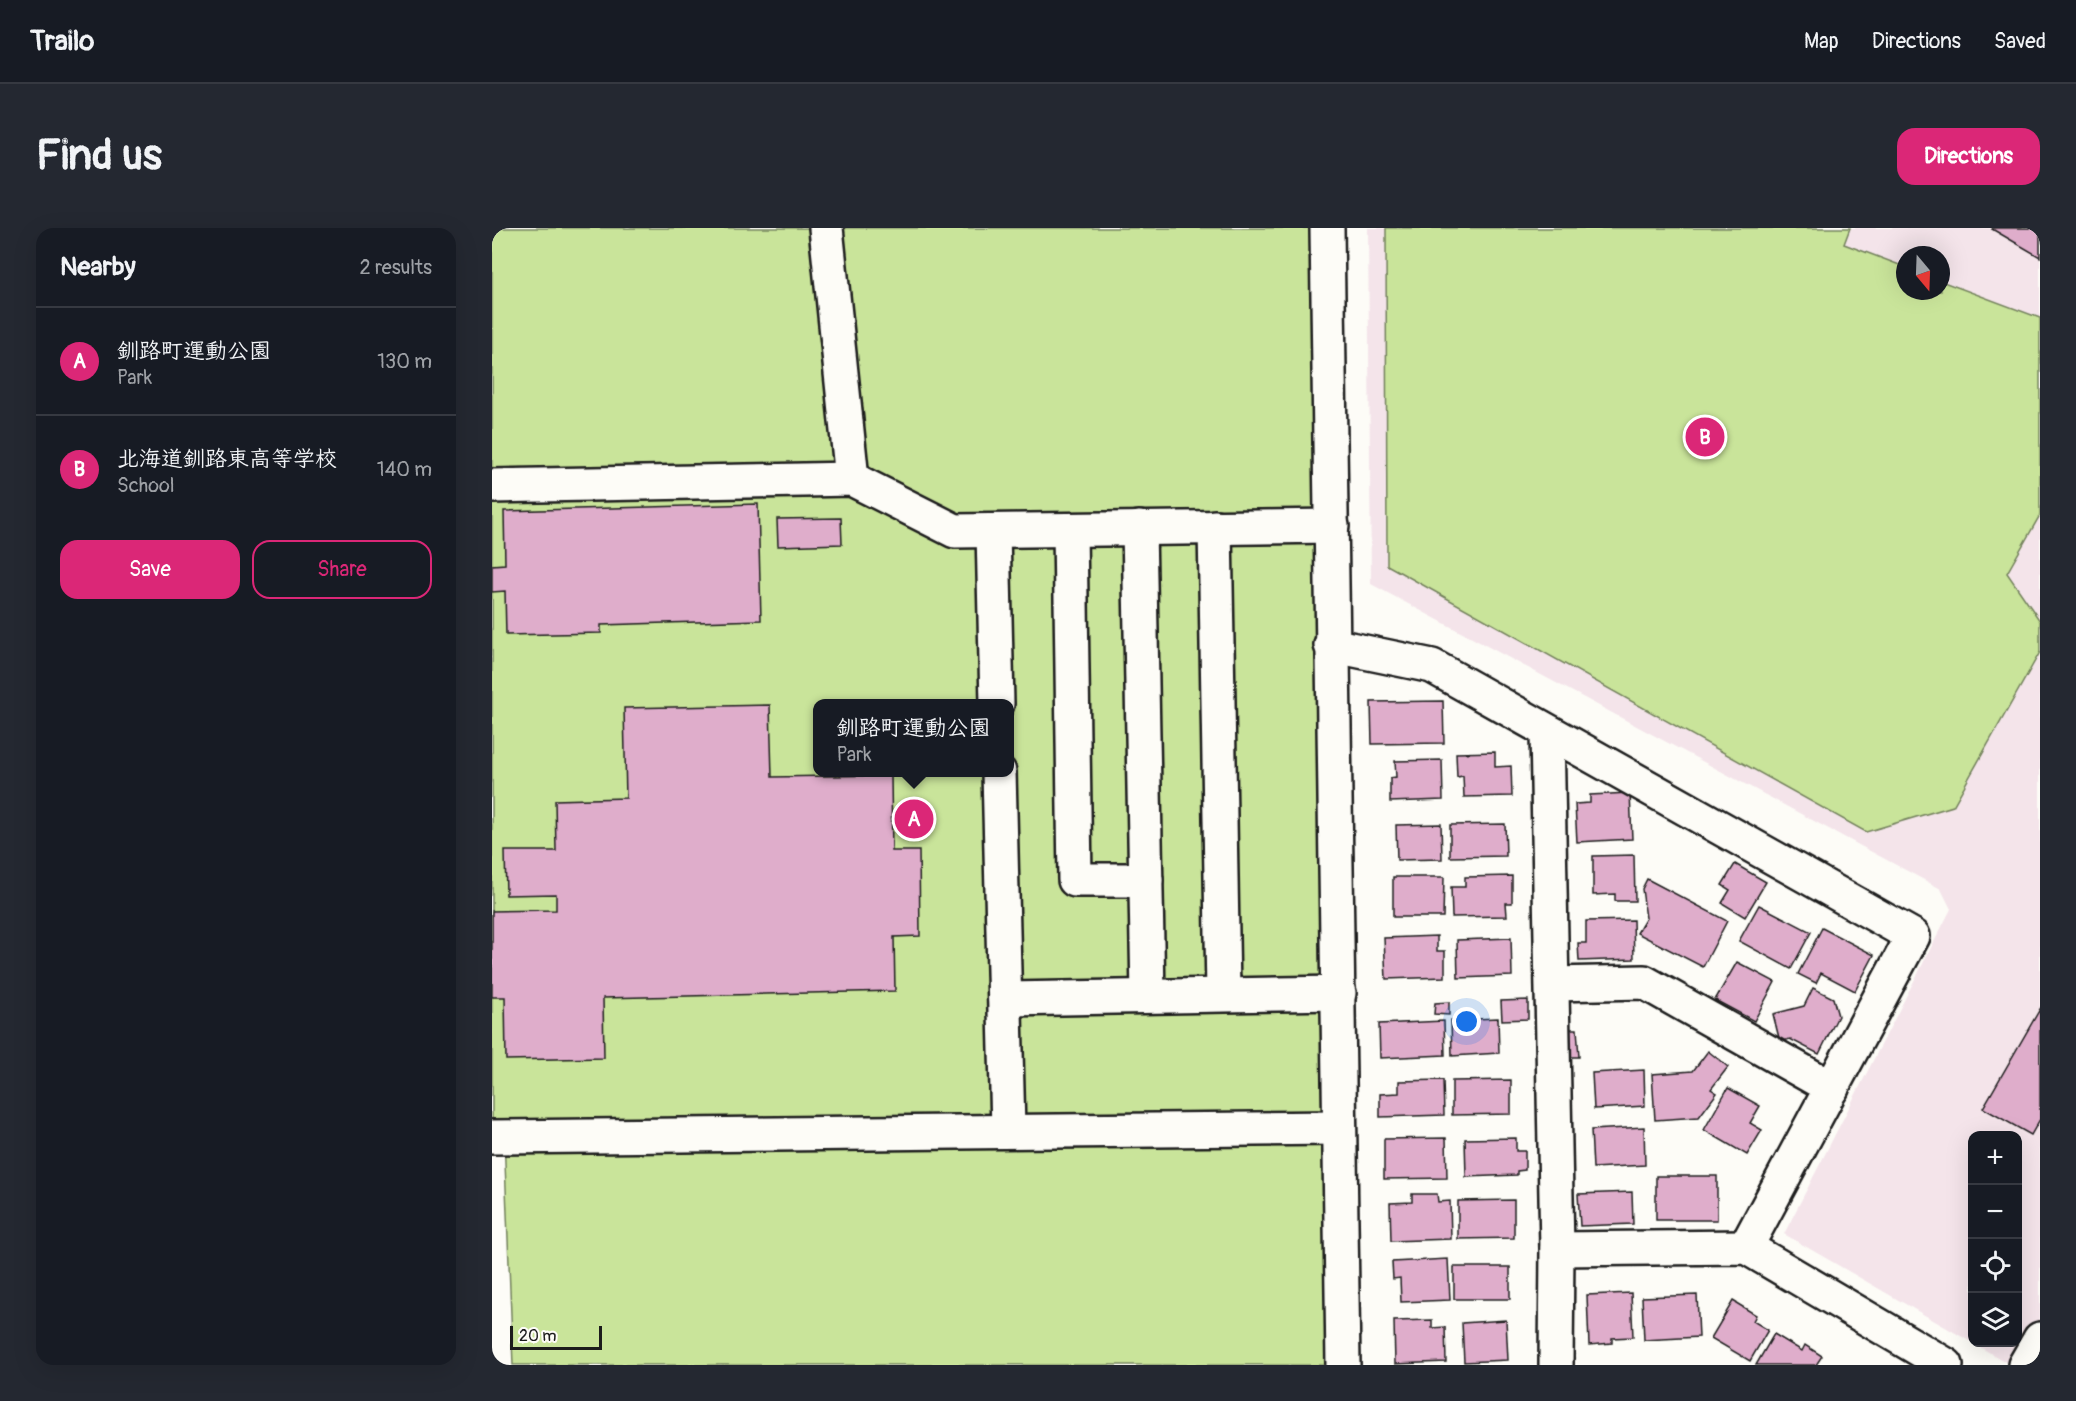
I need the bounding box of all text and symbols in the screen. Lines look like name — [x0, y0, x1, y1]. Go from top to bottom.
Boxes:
text: Trailo — [30, 24, 94, 59]
text: Map — [1804, 28, 1839, 55]
text: Directions — [1872, 28, 1961, 55]
text: Saved — [1994, 28, 2046, 55]
button: Directions — [1897, 128, 2040, 185]
text: Find us — [36, 130, 162, 182]
north arrow — [1896, 246, 1950, 300]
text: Nearby — [60, 251, 136, 283]
text: 2 results — [360, 255, 432, 280]
text: 釧路町運動公園 — [117, 337, 271, 365]
text: A — [73, 349, 86, 374]
text: 130 m — [377, 349, 432, 374]
text: Park — [117, 365, 152, 390]
pin: B — [1686, 414, 1724, 460]
text: 北海道釧路東高等学校 — [117, 445, 337, 473]
text: B — [74, 457, 85, 482]
text: 140 m — [377, 457, 432, 482]
text: School — [117, 473, 174, 498]
button: Save — [60, 540, 240, 599]
button: Share — [252, 540, 432, 599]
popup — [813, 699, 1014, 777]
text: 釧路町運動公園 — [836, 714, 991, 742]
text: Park — [836, 742, 872, 767]
pin: A — [894, 796, 934, 842]
your location — [1452, 1007, 1481, 1036]
map controls — [1968, 1131, 2022, 1347]
button: + — [1968, 1131, 2022, 1185]
button: − — [1968, 1185, 2022, 1239]
button: locate — [1968, 1239, 2022, 1293]
button: layers — [1968, 1293, 2022, 1347]
scale bar — [510, 1323, 602, 1350]
text: 20 m — [519, 1326, 557, 1346]

